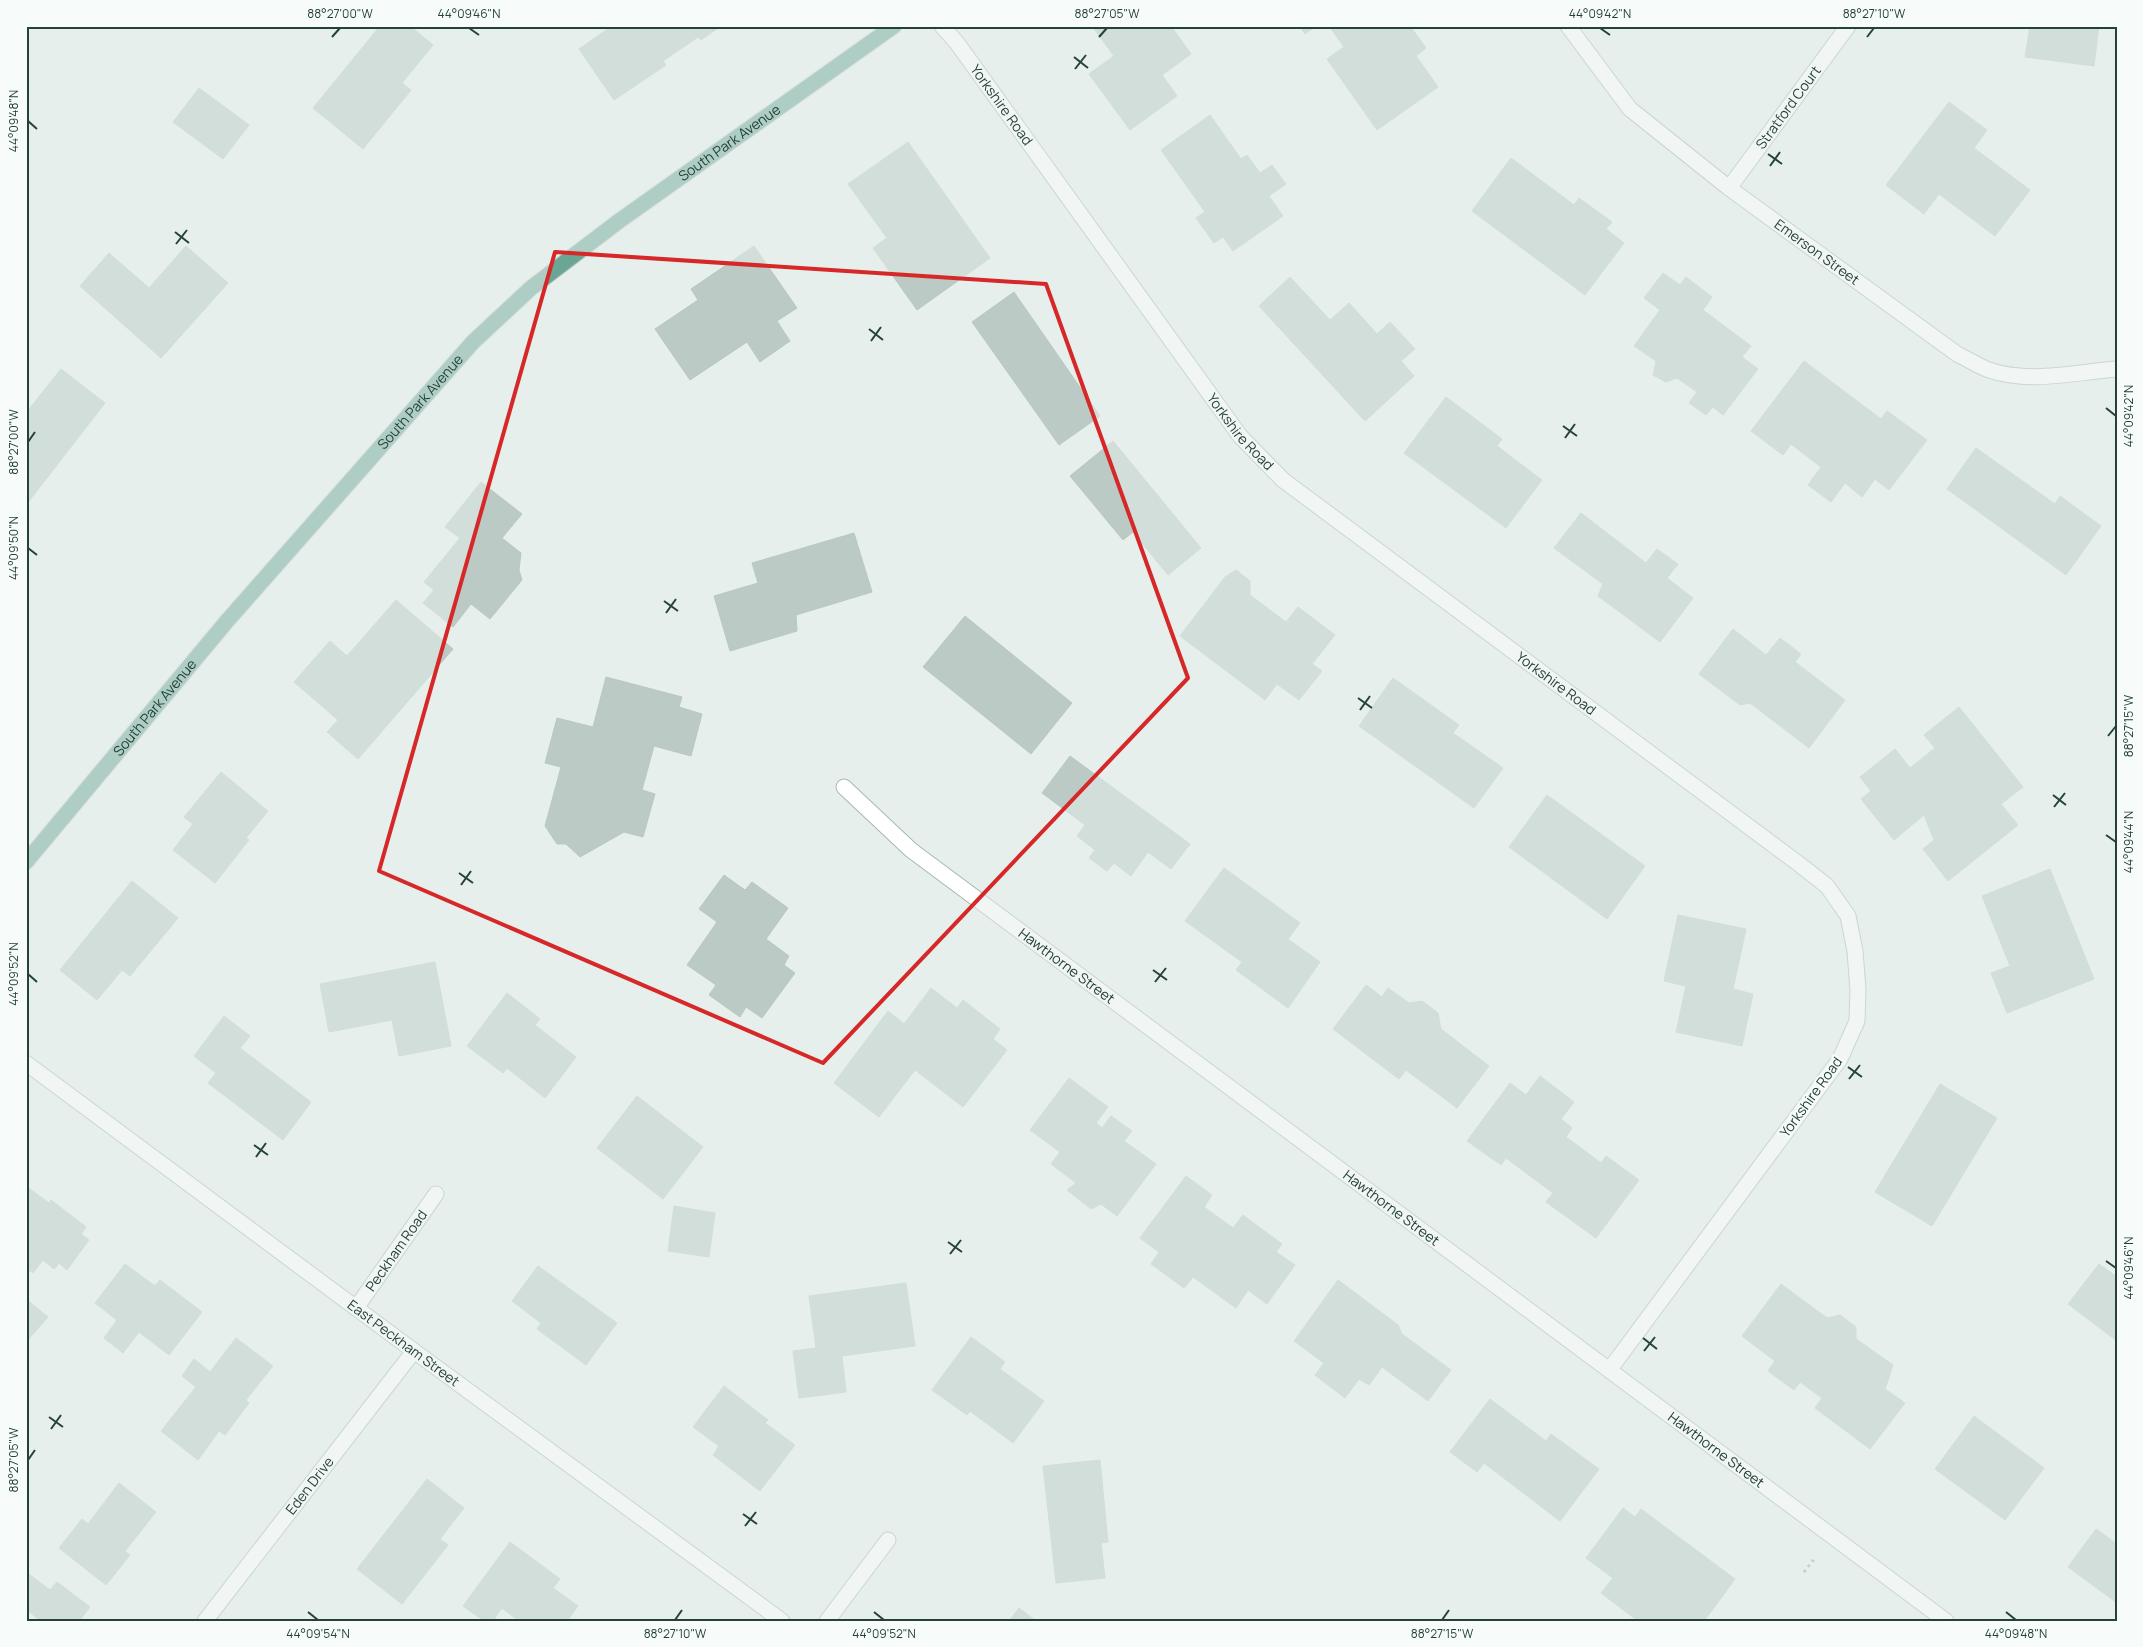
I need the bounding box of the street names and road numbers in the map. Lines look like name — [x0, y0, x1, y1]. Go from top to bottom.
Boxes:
street label: Yorkshire Road — [967, 61, 1037, 149]
street label: Stratford Court — [1751, 61, 1825, 153]
street label: South Park Avenue — [674, 100, 784, 185]
street label: Emerson Street — [1771, 214, 1864, 289]
street label: South Park Avenue — [373, 350, 467, 453]
street label: Yorkshire Road — [1203, 389, 1278, 474]
street label: Yorkshire Road — [1513, 647, 1600, 719]
street label: South Park Avenue — [108, 655, 200, 760]
street label: Hawthorne Street — [1015, 923, 1119, 1008]
street label: Yorkshire Road — [1775, 1053, 1846, 1141]
street label: Hawthorne Street — [1340, 1165, 1444, 1250]
street label: Peckham Road — [361, 1206, 431, 1295]
street label: East Peckham Street — [344, 1295, 464, 1391]
street label: Hawthorne Street — [1664, 1407, 1769, 1492]
street label: Eden Drive — [281, 1453, 338, 1518]

